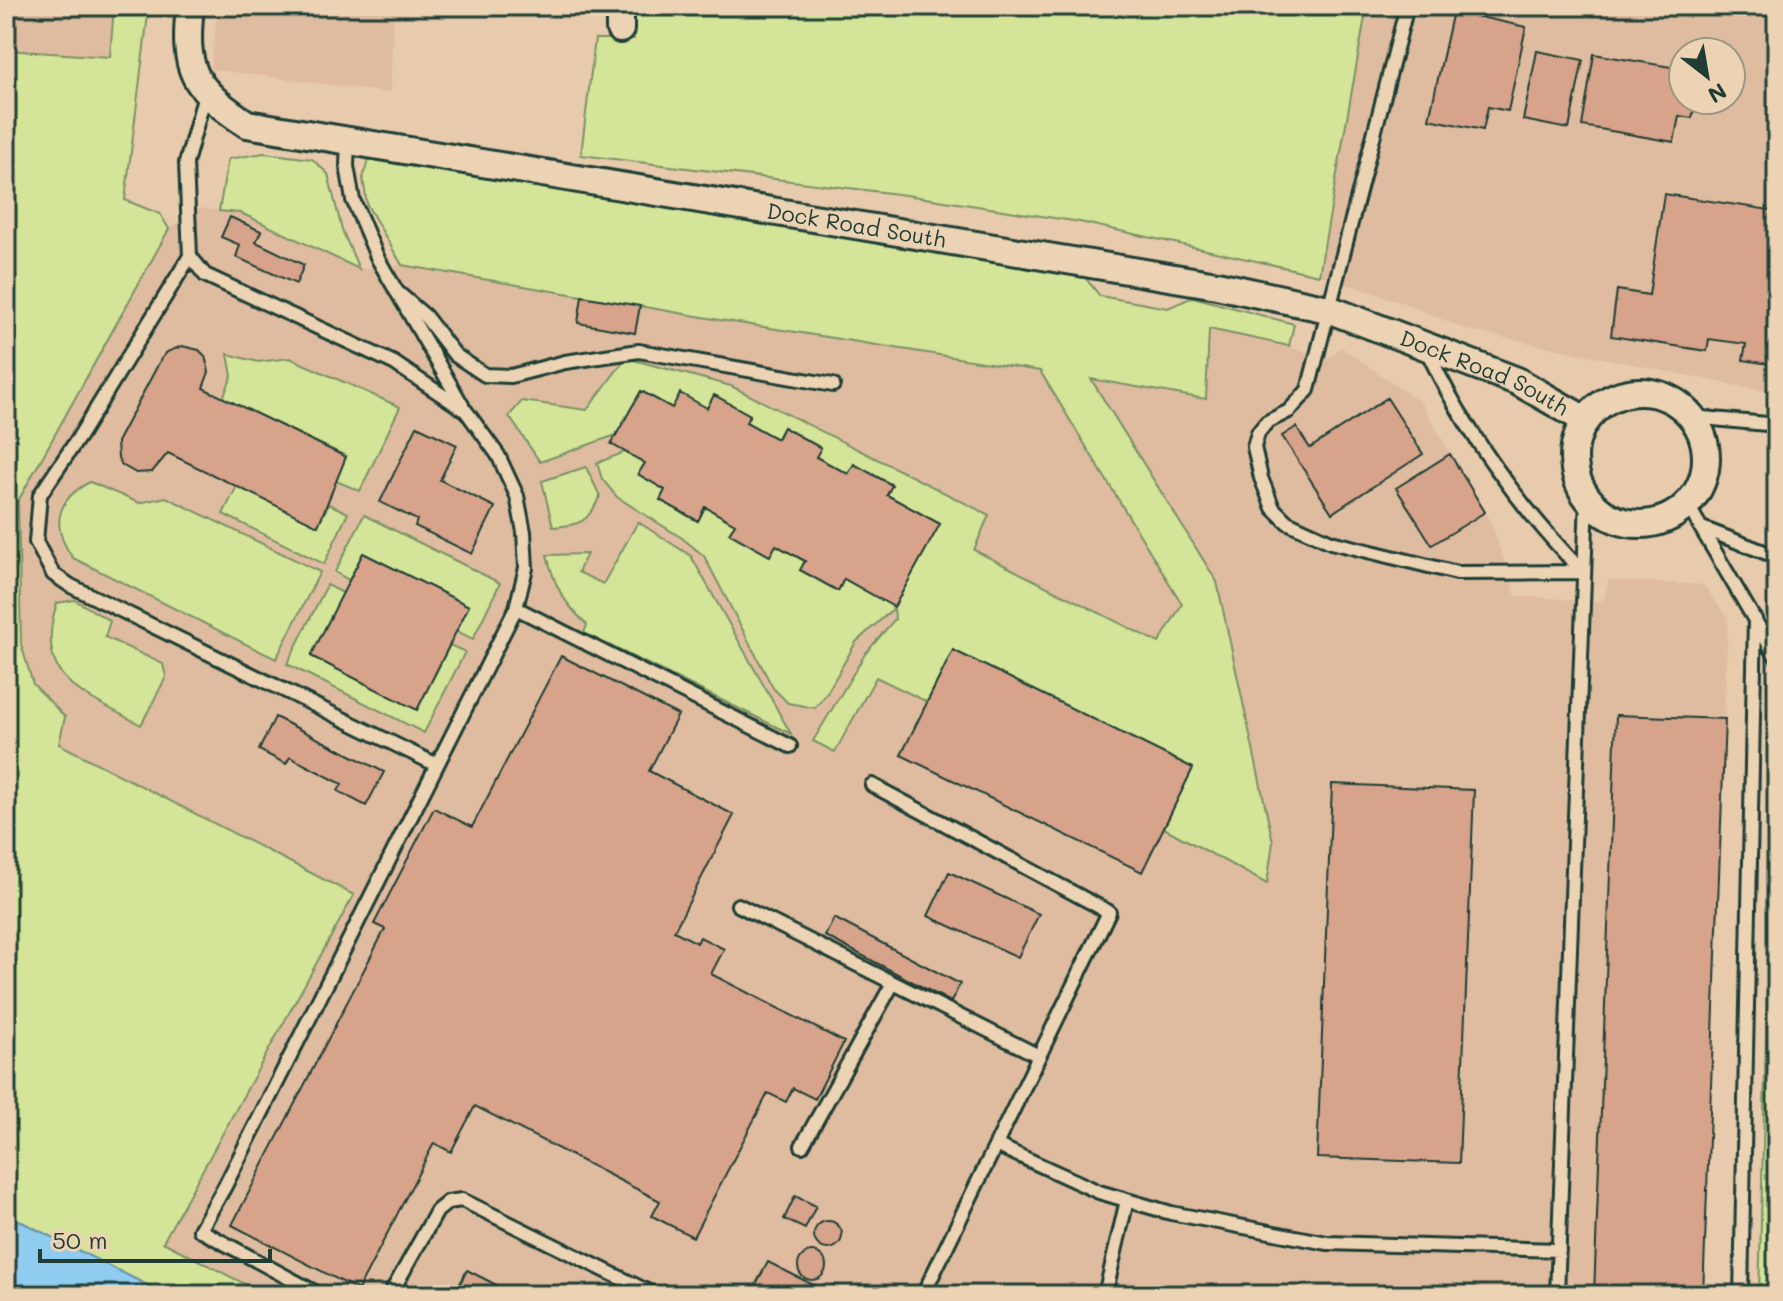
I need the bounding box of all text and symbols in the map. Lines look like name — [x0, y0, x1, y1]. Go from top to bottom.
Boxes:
north arrow — [1667, 36, 1747, 116]
text: N — [1703, 77, 1732, 110]
street label: Dock Road South — [765, 196, 948, 254]
street label: Dock Road South — [1396, 323, 1574, 422]
scale bar — [40, 1213, 270, 1263]
text: 50 m — [52, 1224, 108, 1255]

